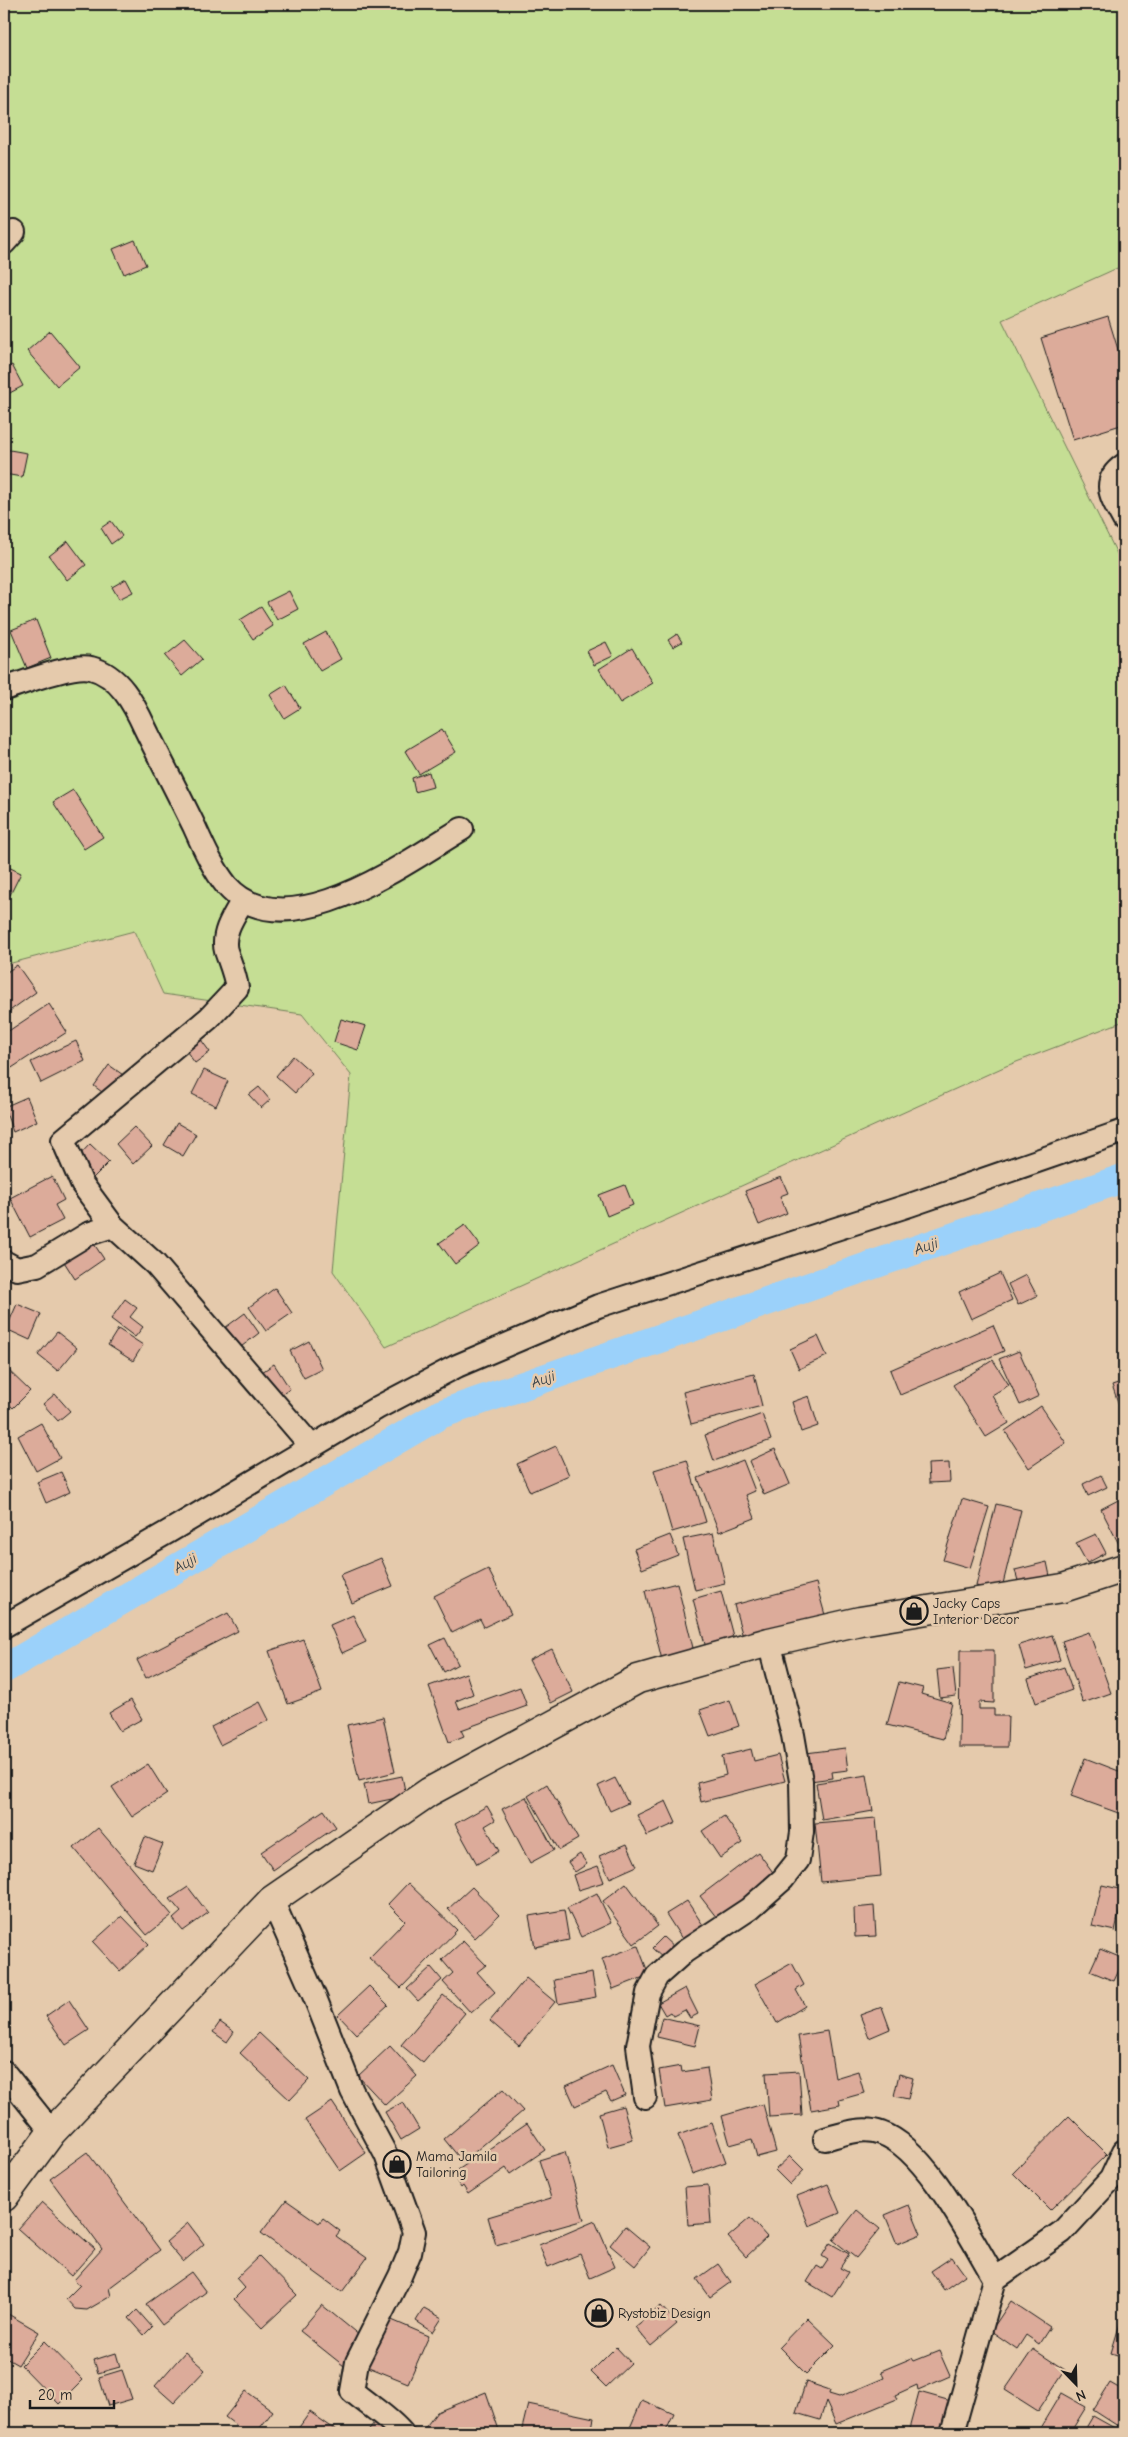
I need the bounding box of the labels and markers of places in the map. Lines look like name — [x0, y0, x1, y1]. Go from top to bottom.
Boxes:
place label: Jacky Caps Interior Decor — [933, 1595, 1019, 1628]
shop icon: Jacky Caps Interior Decor — [899, 1596, 929, 1626]
place label: Mama Jamila Tailoring — [416, 2148, 497, 2181]
shop icon: Mama Jamila Tailoring — [382, 2149, 412, 2179]
shop icon: Rystobiz Design — [584, 2298, 614, 2328]
place label: Rystobiz Design — [618, 2305, 711, 2322]

